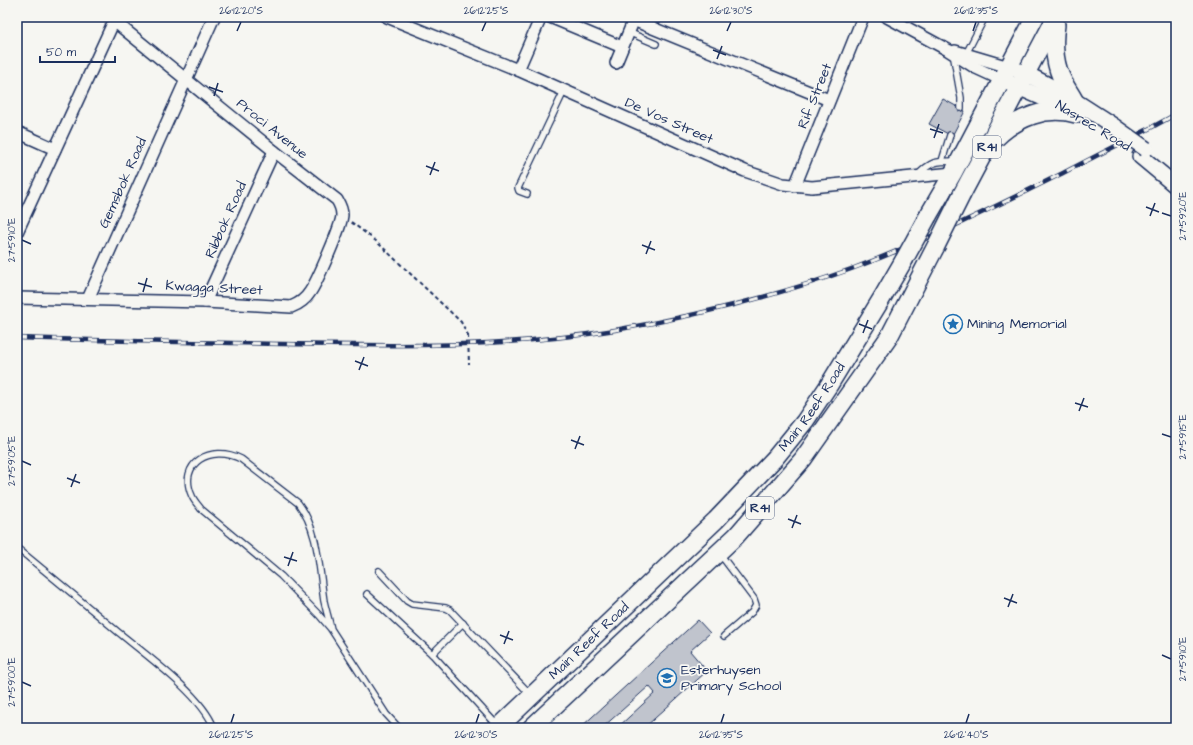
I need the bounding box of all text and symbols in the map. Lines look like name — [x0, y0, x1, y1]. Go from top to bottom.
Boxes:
text: 26°12'20"S — [219, 4, 263, 18]
text: 26°12'25"S — [464, 4, 509, 18]
text: 26°12'30"S — [710, 4, 753, 18]
text: 26°12'35"S — [954, 4, 998, 18]
scale bar — [40, 38, 115, 64]
text: 50 m — [46, 44, 77, 61]
street label: Rif Street — [793, 60, 837, 132]
street label: De Vos Street — [622, 93, 717, 150]
street label: Proci Avenue — [232, 94, 312, 164]
street label: Nasrec Road — [1051, 96, 1135, 156]
street label: Gemsbok Road — [94, 134, 152, 232]
road number: R41 — [973, 136, 1001, 158]
street label: Ribbok Road — [200, 178, 252, 262]
text: 27°59'20"E — [1176, 192, 1190, 240]
text: 27°59'10"E — [5, 218, 19, 262]
street label: Kwagga Street — [165, 275, 263, 301]
place icon: Mining Memorial — [942, 313, 964, 335]
place label: Mining Memorial — [967, 314, 1067, 334]
street label: Main Reef Road — [774, 359, 850, 456]
text: 27°59'15"E — [1176, 414, 1190, 460]
text: 27°59'05"E — [5, 436, 19, 486]
road number: R41 — [746, 497, 774, 519]
street label: Main Reef Road — [544, 598, 634, 684]
text: 27°59'10"E — [1176, 637, 1190, 681]
text: 27°59'00"E — [5, 657, 19, 707]
place label: Esterhuysen Primary School — [681, 660, 782, 696]
school or university icon: Esterhuysen Primary School — [656, 667, 678, 689]
text: 26°12'25"S — [209, 728, 254, 742]
text: 26°12'30"S — [455, 728, 498, 742]
text: 26°12'35"S — [699, 728, 743, 742]
text: 26°12'40"S — [944, 728, 989, 742]

